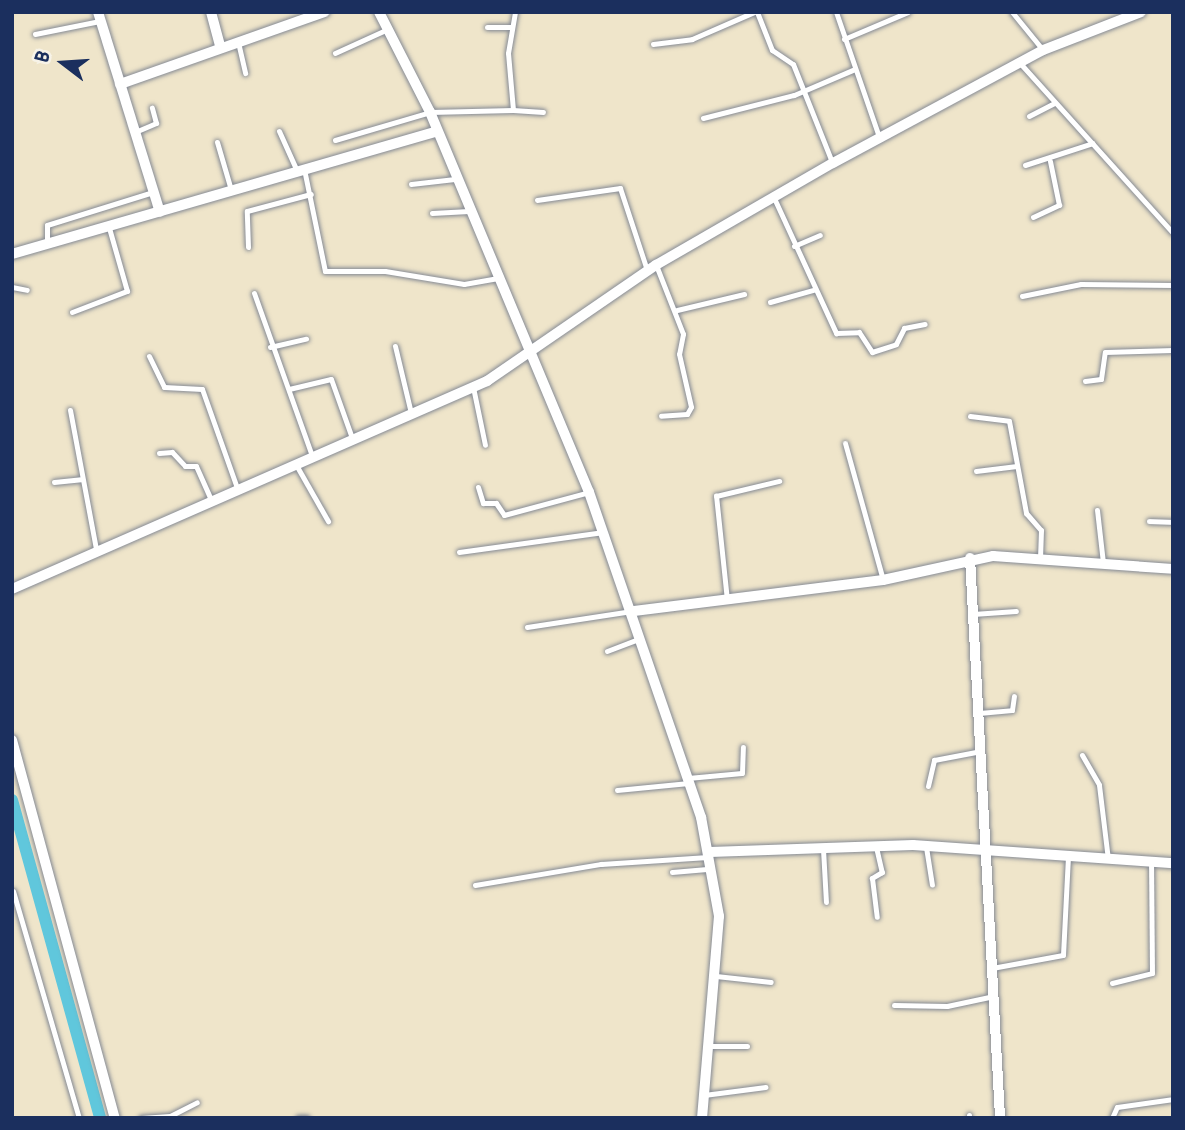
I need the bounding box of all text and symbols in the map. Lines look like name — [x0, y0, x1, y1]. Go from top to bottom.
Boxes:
north arrow — [28, 28, 98, 98]
text: B — [30, 48, 56, 66]

